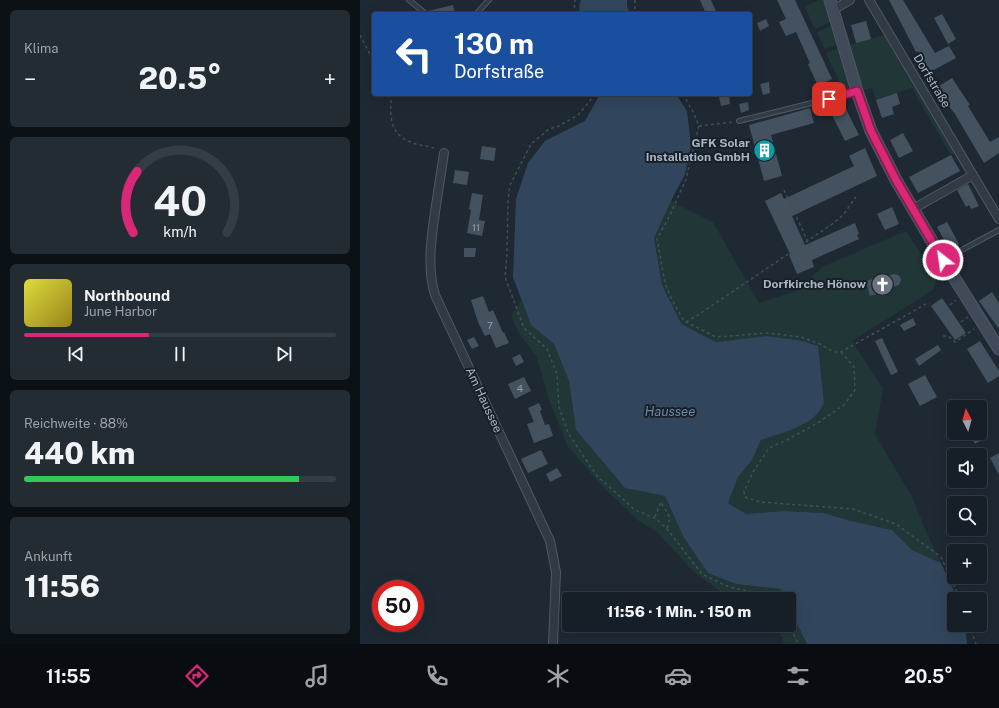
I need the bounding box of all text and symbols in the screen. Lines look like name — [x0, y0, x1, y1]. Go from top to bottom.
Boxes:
text: 130 m — [454, 27, 534, 60]
icon: left — [388, 28, 440, 80]
text: Klima — [24, 41, 58, 56]
street label: Dorfstraße — [911, 52, 954, 111]
text: 20.5° — [138, 60, 222, 96]
text: Dorfstraße — [454, 61, 544, 82]
text: − — [24, 66, 36, 92]
text: + — [324, 66, 336, 92]
pin — [812, 82, 846, 116]
icon: arrive — [818, 88, 840, 110]
place label: GFK Solar Installation GmbH — [646, 136, 750, 164]
building icon: GFK Solar Installation GmbH — [752, 137, 778, 163]
text: 40 — [153, 176, 207, 225]
house number: 11 — [472, 221, 480, 233]
text: km/h — [163, 223, 197, 240]
position arrow — [922, 239, 964, 281]
church icon: Dorfkirche Hönow — [869, 271, 895, 297]
place label: Dorfkirche Hönow — [763, 277, 867, 291]
text: Northbound — [84, 287, 170, 304]
text: June Harbor — [84, 304, 157, 319]
house number: 7 — [487, 319, 493, 331]
icon: previous — [65, 343, 87, 365]
icon: pause — [169, 343, 191, 365]
icon: next — [273, 343, 295, 365]
street label: Am Haussee — [463, 365, 505, 435]
house number: 4 — [517, 382, 523, 394]
north arrow — [947, 400, 987, 440]
map controls — [947, 400, 987, 632]
water label: Haussee — [645, 404, 695, 419]
text: Reichweite · 88% — [24, 416, 128, 431]
text: 440 km — [24, 435, 135, 471]
button: sound — [947, 448, 987, 488]
button: search — [947, 496, 987, 536]
button: + — [947, 544, 987, 584]
text: Ankunft — [24, 549, 73, 564]
text: 11:56 — [24, 568, 100, 604]
speed limit sign: 50 — [372, 580, 424, 632]
button: − — [947, 592, 987, 632]
text: 11:56 · 1 Min. · 150 m — [607, 603, 751, 620]
icon: directions — [183, 662, 211, 690]
icon: music — [303, 662, 331, 690]
icon: phone — [423, 662, 451, 690]
icon: climate — [544, 662, 572, 690]
icon: car — [664, 662, 692, 690]
icon: filters — [784, 662, 812, 690]
text: 11:55 — [46, 666, 91, 687]
text: 20.5° — [904, 666, 953, 687]

